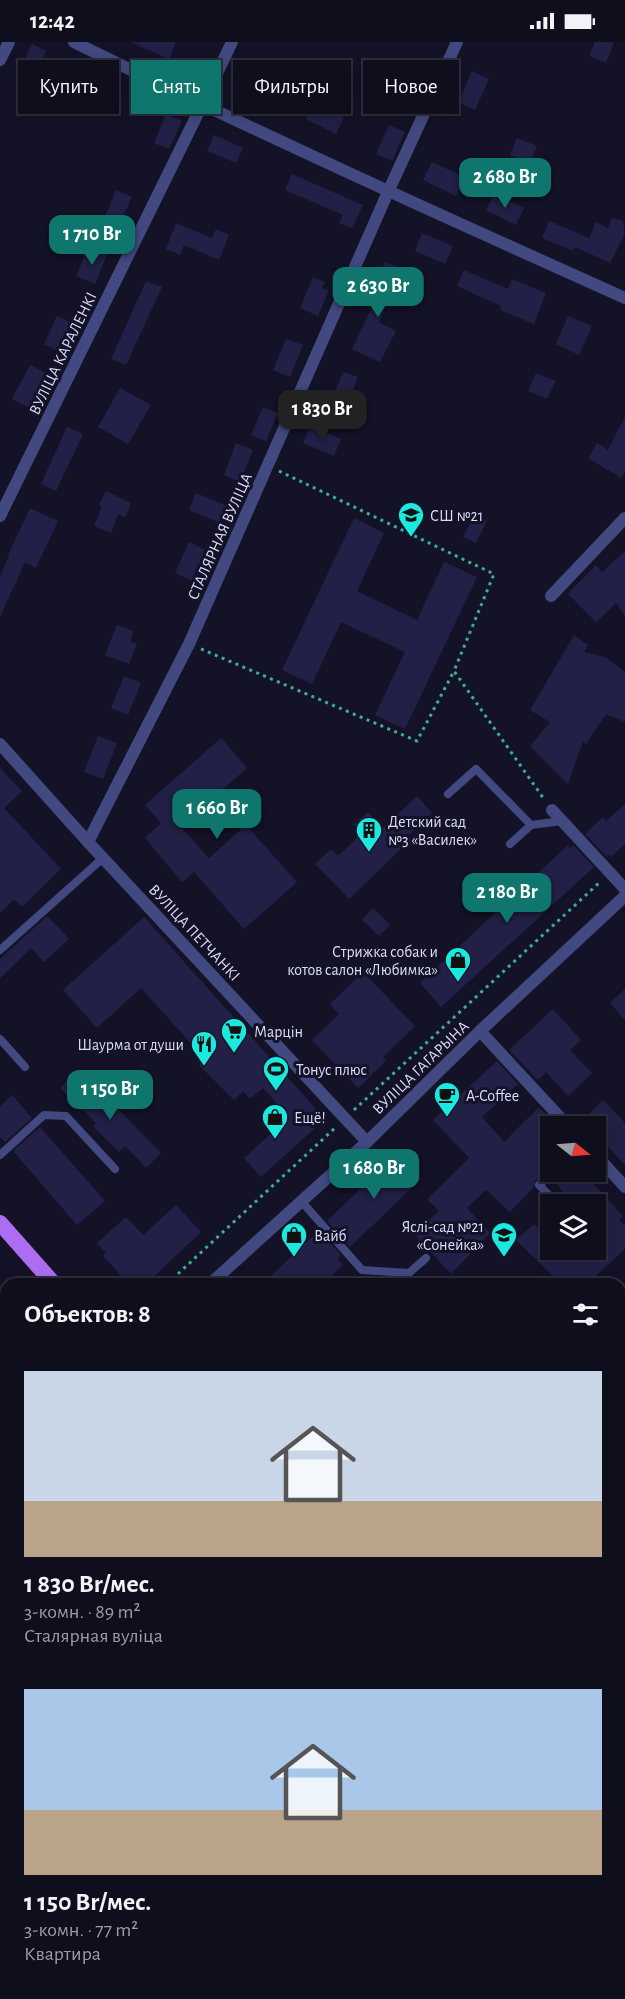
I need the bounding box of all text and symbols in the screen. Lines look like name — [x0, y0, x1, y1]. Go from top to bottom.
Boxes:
text: 12:42 — [30, 10, 75, 32]
chip: Купить — [18, 60, 119, 114]
chip: Снять — [131, 60, 221, 114]
chip: Фильтры — [233, 60, 351, 114]
chip: Новое — [363, 60, 459, 114]
pin: 2 680 Br — [443, 158, 567, 209]
text: 2 680 Br — [473, 167, 537, 187]
pin: 1 710 Br — [30, 215, 154, 266]
text: 1 710 Br — [63, 224, 121, 244]
pin: 2 630 Br — [316, 267, 440, 318]
text: 2 630 Br — [347, 276, 409, 296]
street label: ВУЛІЦА КАРАЛЕНКІ — [26, 290, 99, 417]
pin: 1 830 Br — [260, 390, 384, 441]
text: 1 830 Br — [292, 399, 352, 419]
street label: СТАЛЯРНАЯ ВУЛІЦА — [185, 470, 255, 602]
school or university icon: СШ №21 — [396, 500, 426, 538]
place label: СШ №21 — [430, 508, 483, 524]
pin: 1 660 Br — [155, 789, 279, 840]
text: 1 660 Br — [186, 798, 248, 818]
place label: Детский сад №3 «Василек» — [388, 814, 477, 848]
building icon: Детский сад №3 «Василек» — [354, 815, 384, 853]
pin: 2 180 Br — [445, 873, 569, 924]
street label: ВУЛІЦА ПЕТЧАНКІ — [146, 881, 243, 984]
text: 2 180 Br — [476, 882, 538, 902]
place label: Стрижка собак и котов салон «Любимка» — [287, 944, 438, 978]
shop icon: Стрижка собак и котов салон «Любимка» — [443, 945, 473, 983]
supermarket icon: Марцін — [219, 1016, 249, 1054]
street label: ВУЛІЦА ГАГАРЫНА — [370, 1018, 472, 1118]
place label: Марцін — [254, 1024, 303, 1040]
restaurant icon: Шаурма от души — [189, 1029, 219, 1067]
place label: Шаурма от души — [77, 1037, 184, 1054]
sports icon: Тонус плюс — [261, 1054, 291, 1092]
place label: Тонус плюс — [296, 1062, 367, 1079]
pin: 1 150 Br — [48, 1070, 172, 1121]
text: 1 150 Br — [81, 1079, 139, 1099]
cafe icon: A-Coffee — [432, 1080, 462, 1118]
place label: A-Coffee — [466, 1088, 519, 1104]
shop icon: Ещё! — [260, 1102, 290, 1140]
place label: Ещё! — [294, 1110, 325, 1126]
north arrow — [540, 1116, 606, 1182]
map controls — [540, 1116, 606, 1260]
pin: 1 680 Br — [312, 1149, 436, 1200]
text: 1 680 Br — [343, 1158, 405, 1178]
button: layers — [540, 1194, 606, 1260]
place label: Яслі-сад №21 «Сонейка» — [402, 1219, 484, 1253]
shop icon: Вайб — [279, 1220, 309, 1258]
school or university icon: Яслі-сад №21 «Сонейка» — [489, 1220, 519, 1258]
place label: Вайб — [314, 1228, 346, 1244]
icon: filters — [569, 1298, 602, 1331]
text: Объектов: 8 — [24, 1301, 151, 1327]
icon: home — [259, 1410, 367, 1518]
text: 1 830 Br/мес. — [24, 1571, 155, 1597]
text: 3-комн. · 89 m² — [24, 1602, 140, 1622]
text: Сталярная вуліца — [24, 1626, 163, 1646]
icon: home — [259, 1728, 367, 1836]
text: 1 150 Br/мес. — [24, 1889, 151, 1915]
text: 3-комн. · 77 m² — [24, 1920, 138, 1940]
text: Квартира — [24, 1944, 101, 1964]

